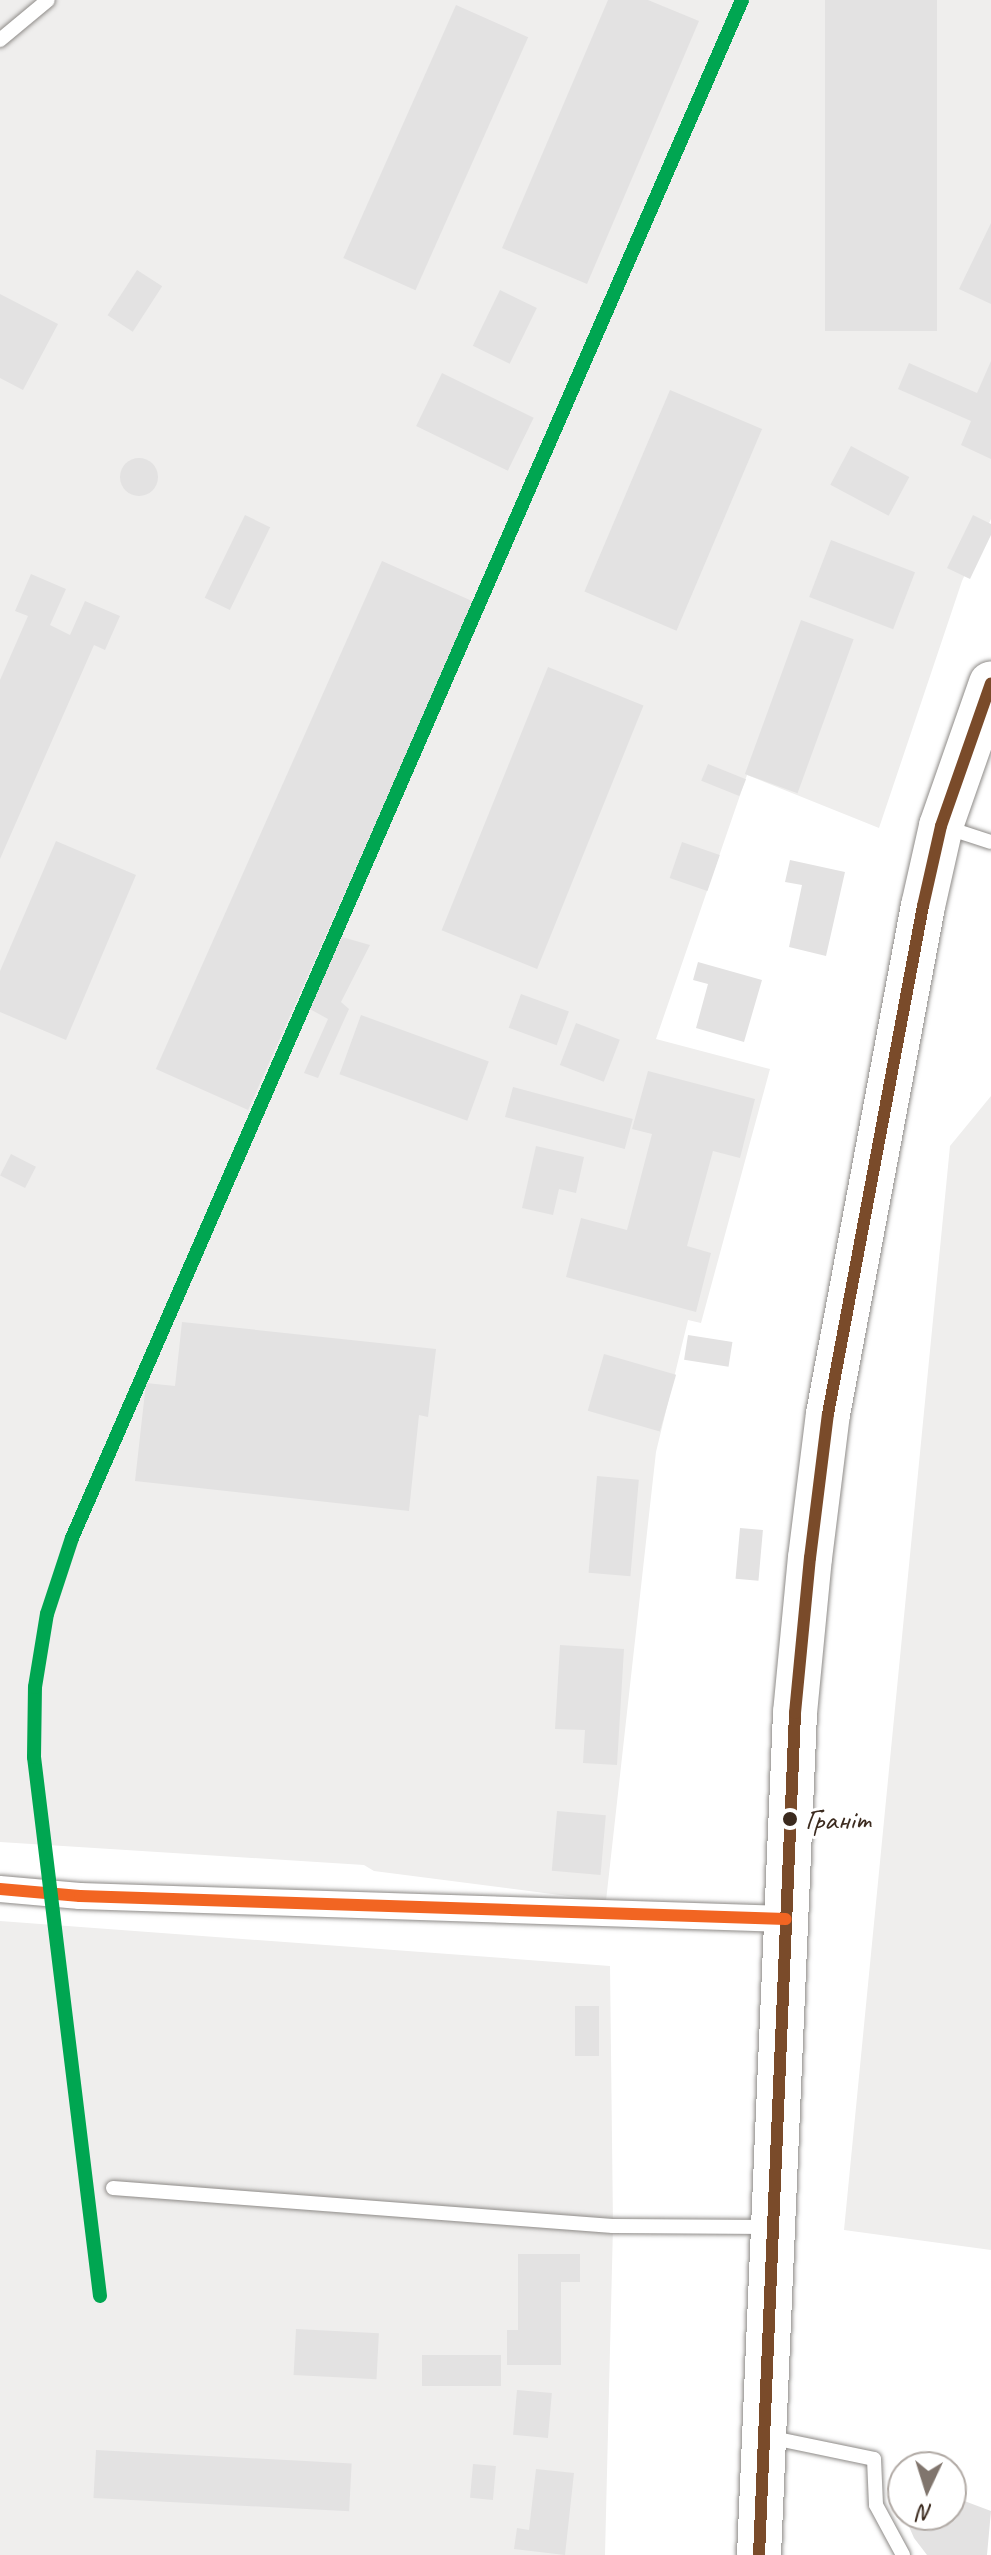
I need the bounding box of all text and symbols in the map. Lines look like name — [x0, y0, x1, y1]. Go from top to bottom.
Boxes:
place label: Граніт — [805, 1801, 870, 1837]
marker: Граніт — [782, 1811, 798, 1827]
north arrow — [887, 2451, 967, 2531]
text: N — [918, 2499, 933, 2527]

